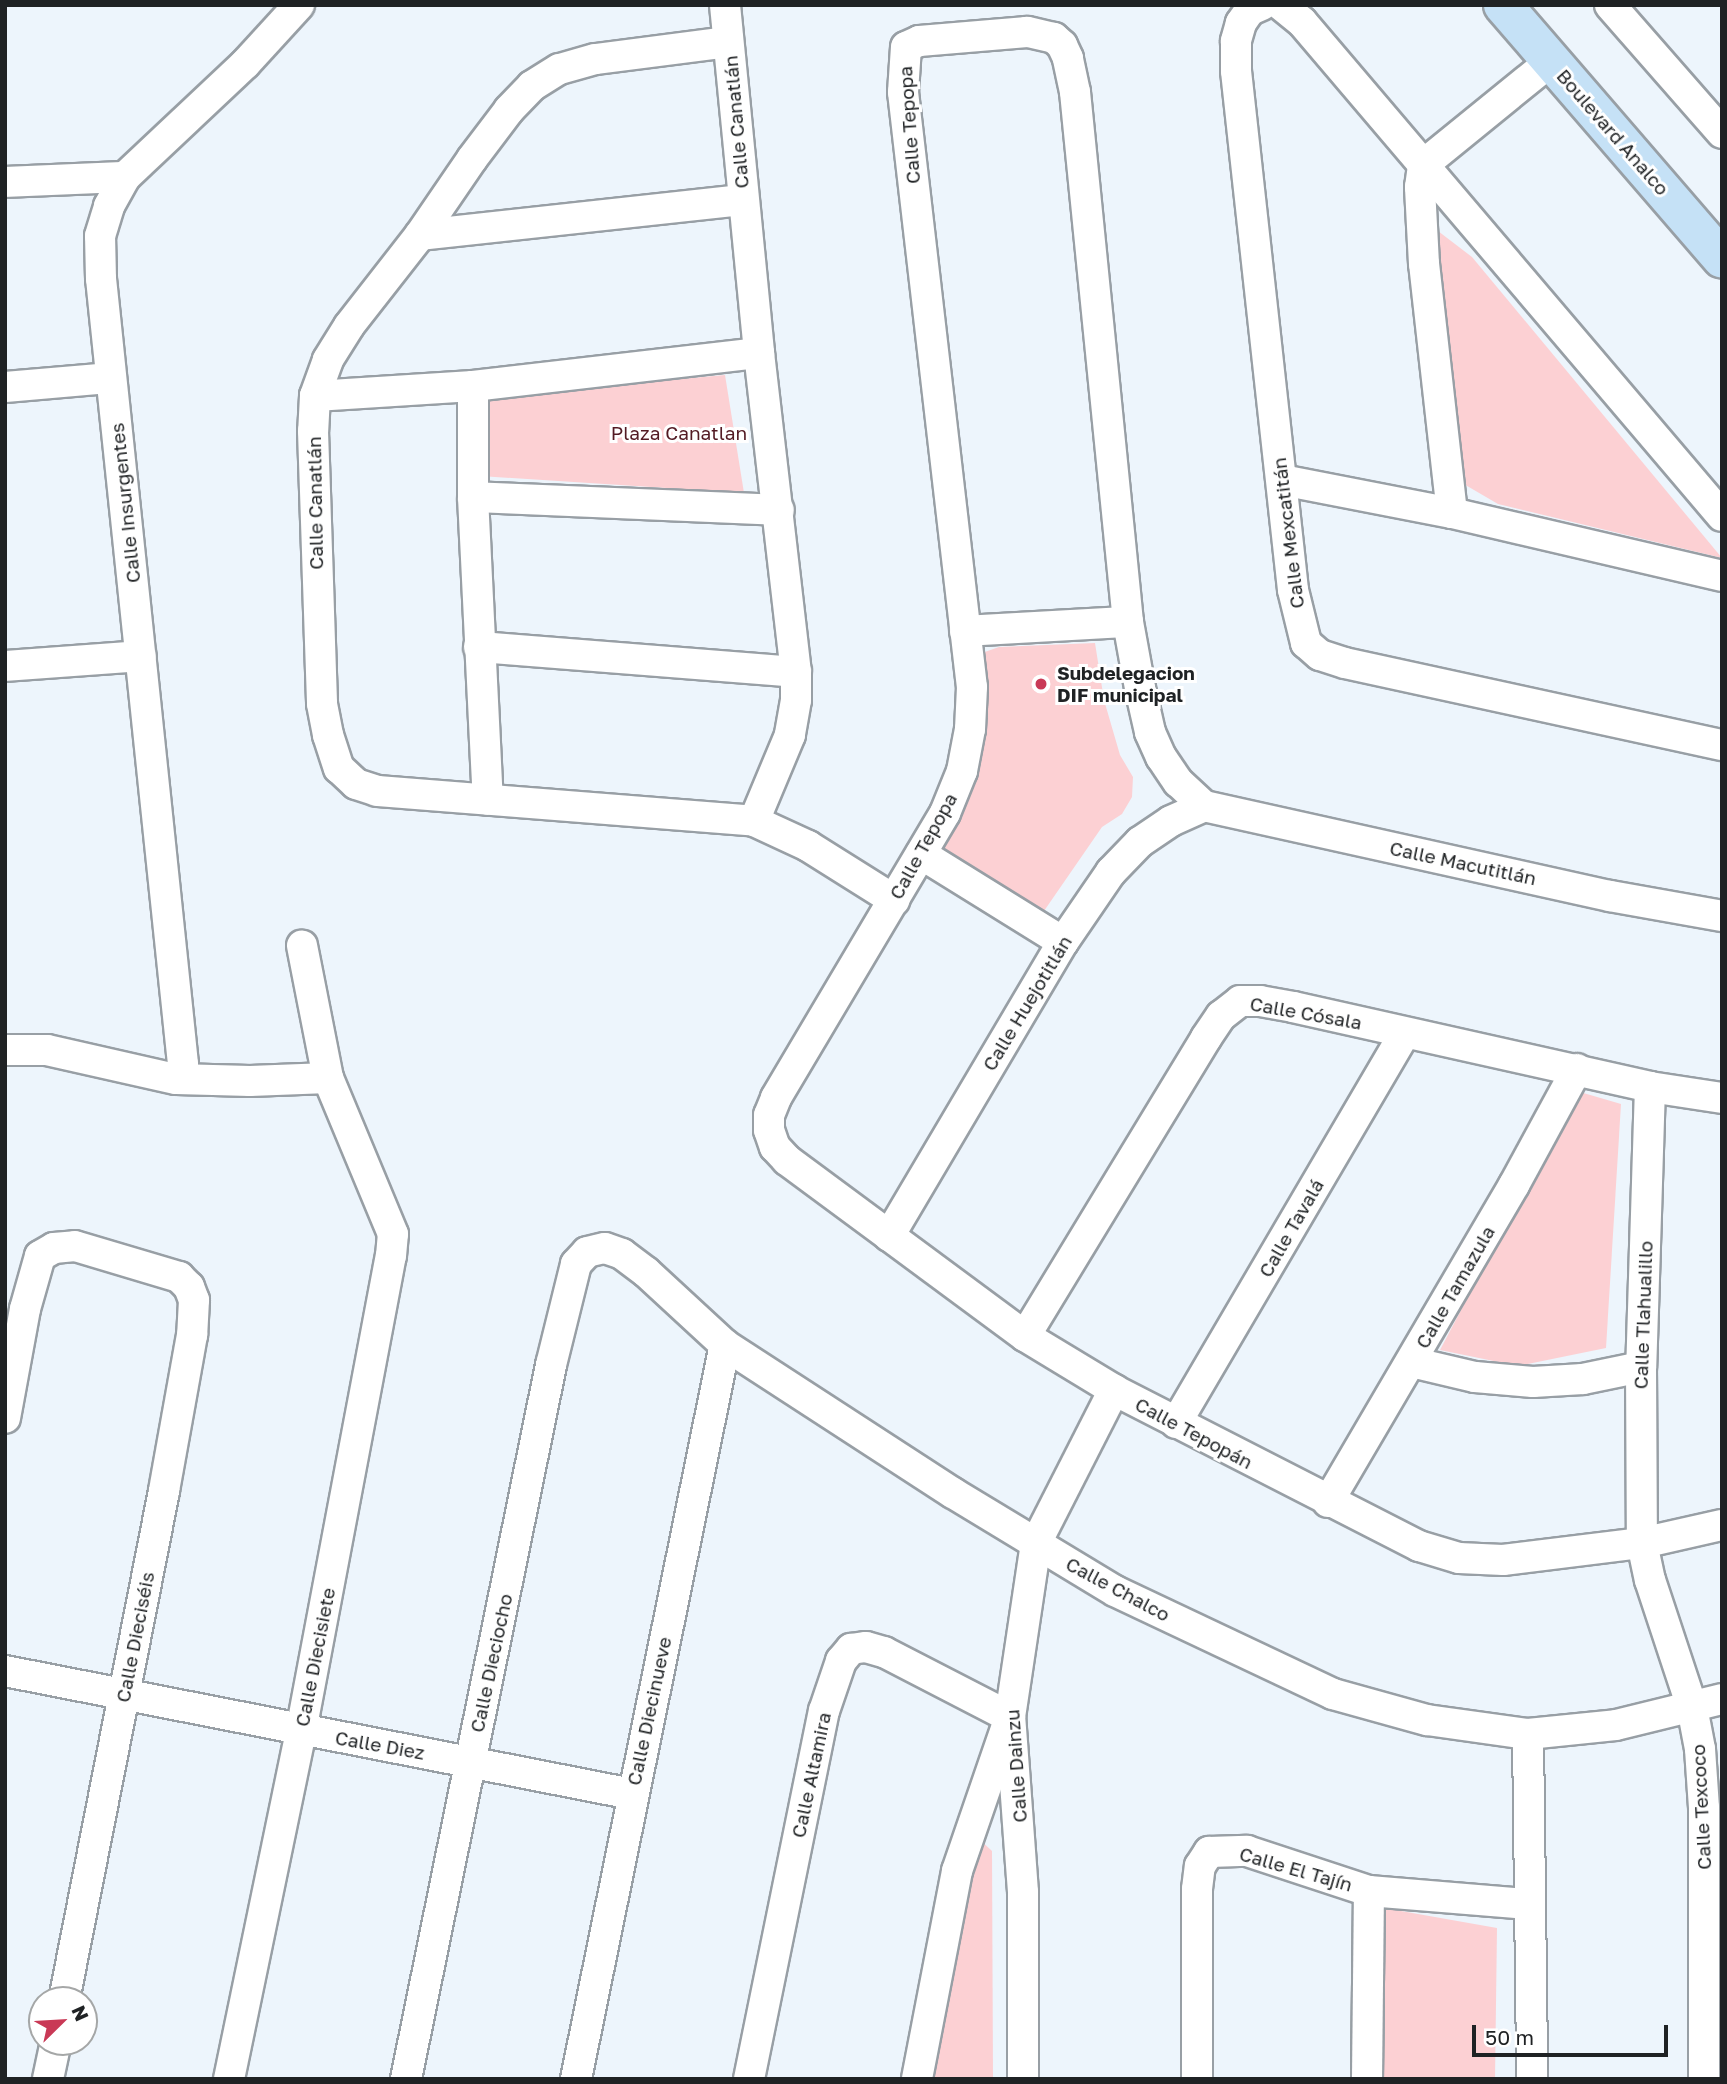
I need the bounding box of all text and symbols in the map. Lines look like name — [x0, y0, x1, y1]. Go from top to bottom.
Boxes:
street label: Calle Canatlán — [719, 55, 753, 189]
street label: Boulevard Analco — [1552, 64, 1674, 200]
street label: Calle Tepopa — [894, 65, 924, 185]
street label: Calle Insurgentes — [105, 422, 145, 584]
park label: Plaza Canatlan — [611, 422, 747, 444]
street label: Calle Canatlán — [302, 436, 328, 570]
street label: Calle Mexcatitán — [1267, 456, 1309, 610]
place label: Subdelegacion DIF municipal — [1057, 662, 1195, 706]
marker: Subdelegacion DIF municipal — [1031, 674, 1051, 694]
street label: Calle Tepopa — [884, 789, 962, 903]
street label: Calle Macutitlán — [1388, 836, 1538, 890]
street label: Calle Huejotitlán — [978, 931, 1076, 1075]
street label: Calle Cósala — [1248, 992, 1364, 1034]
street label: Calle Tavalá — [1254, 1175, 1328, 1281]
street label: Calle Tamazula — [1411, 1222, 1499, 1352]
street label: Calle Tlahualillo — [1629, 1240, 1657, 1390]
street label: Calle Tepopán — [1131, 1392, 1257, 1474]
street label: Calle Chalco — [1062, 1552, 1174, 1626]
street label: Calle Dieciséis — [111, 1570, 159, 1704]
street label: Calle Diecisiete — [290, 1586, 340, 1728]
street label: Calle Dieciocho — [465, 1592, 517, 1734]
street label: Calle Diecinueve — [622, 1635, 676, 1787]
street label: Calle Dainzu — [1001, 1709, 1031, 1823]
street label: Calle Altamira — [787, 1710, 835, 1840]
street label: Calle Diez — [333, 1726, 427, 1764]
street label: Calle Texcoco — [1686, 1744, 1716, 1870]
street label: Calle El Tajín — [1237, 1842, 1355, 1896]
north arrow — [28, 1986, 98, 2056]
text: N — [67, 2002, 94, 2024]
scale bar — [1475, 2010, 1671, 2054]
text: 50 m — [1485, 2024, 1534, 2050]

